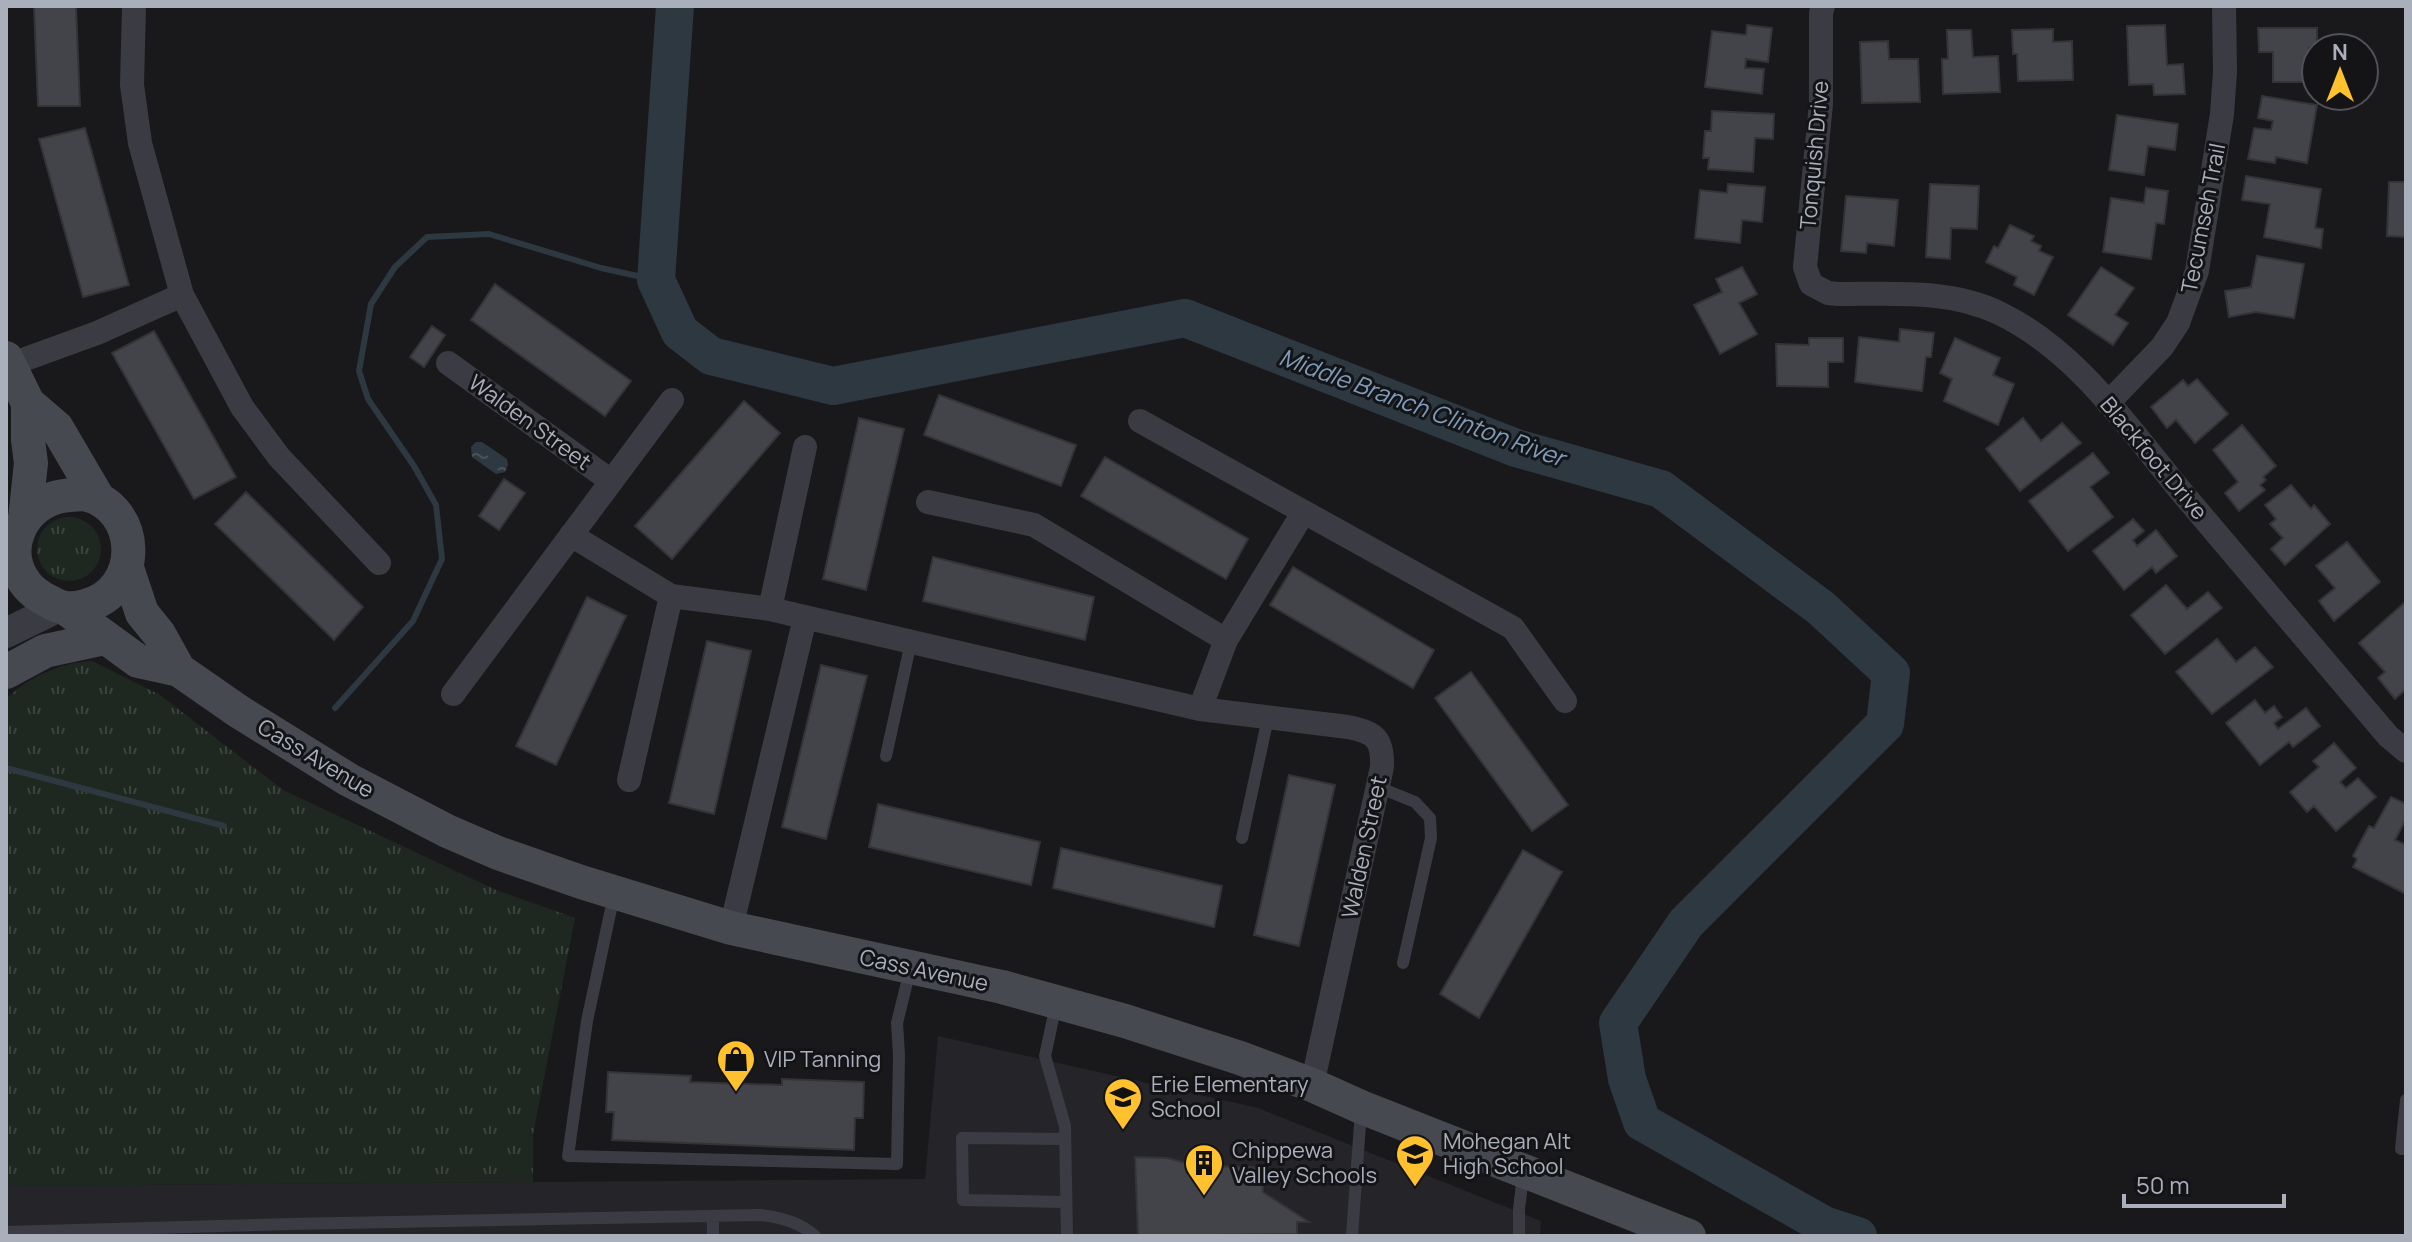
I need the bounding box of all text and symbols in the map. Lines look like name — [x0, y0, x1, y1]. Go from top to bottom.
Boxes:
north arrow — [2300, 32, 2380, 112]
text: N — [2332, 37, 2348, 67]
street label: Tonquish Drive — [1793, 79, 1835, 231]
street label: Tecumseh Trail — [2174, 141, 2232, 295]
water label: Middle Branch Clinton River — [1275, 340, 1573, 475]
street label: Walden Street — [463, 367, 597, 477]
street label: Blackfoot Drive — [2094, 390, 2214, 526]
street label: Cass Avenue — [252, 711, 380, 805]
street label: Walden Street — [1334, 773, 1394, 921]
street label: Cass Avenue — [857, 942, 991, 998]
shop icon: VIP Tanning — [715, 1038, 757, 1093]
place label: VIP Tanning — [764, 1044, 881, 1074]
place label: Erie Elementary School — [1151, 1069, 1309, 1124]
school or university icon: Erie Elementary School — [1102, 1076, 1144, 1131]
place label: Mohegan Alt High School — [1443, 1126, 1571, 1181]
school or university icon: Mohegan Alt High School — [1394, 1133, 1436, 1188]
place label: Chippewa Valley Schools — [1232, 1135, 1377, 1190]
building icon: Chippewa Valley Schools — [1183, 1142, 1225, 1197]
scale bar — [2124, 1158, 2284, 1208]
text: 50 m — [2136, 1168, 2190, 1201]

